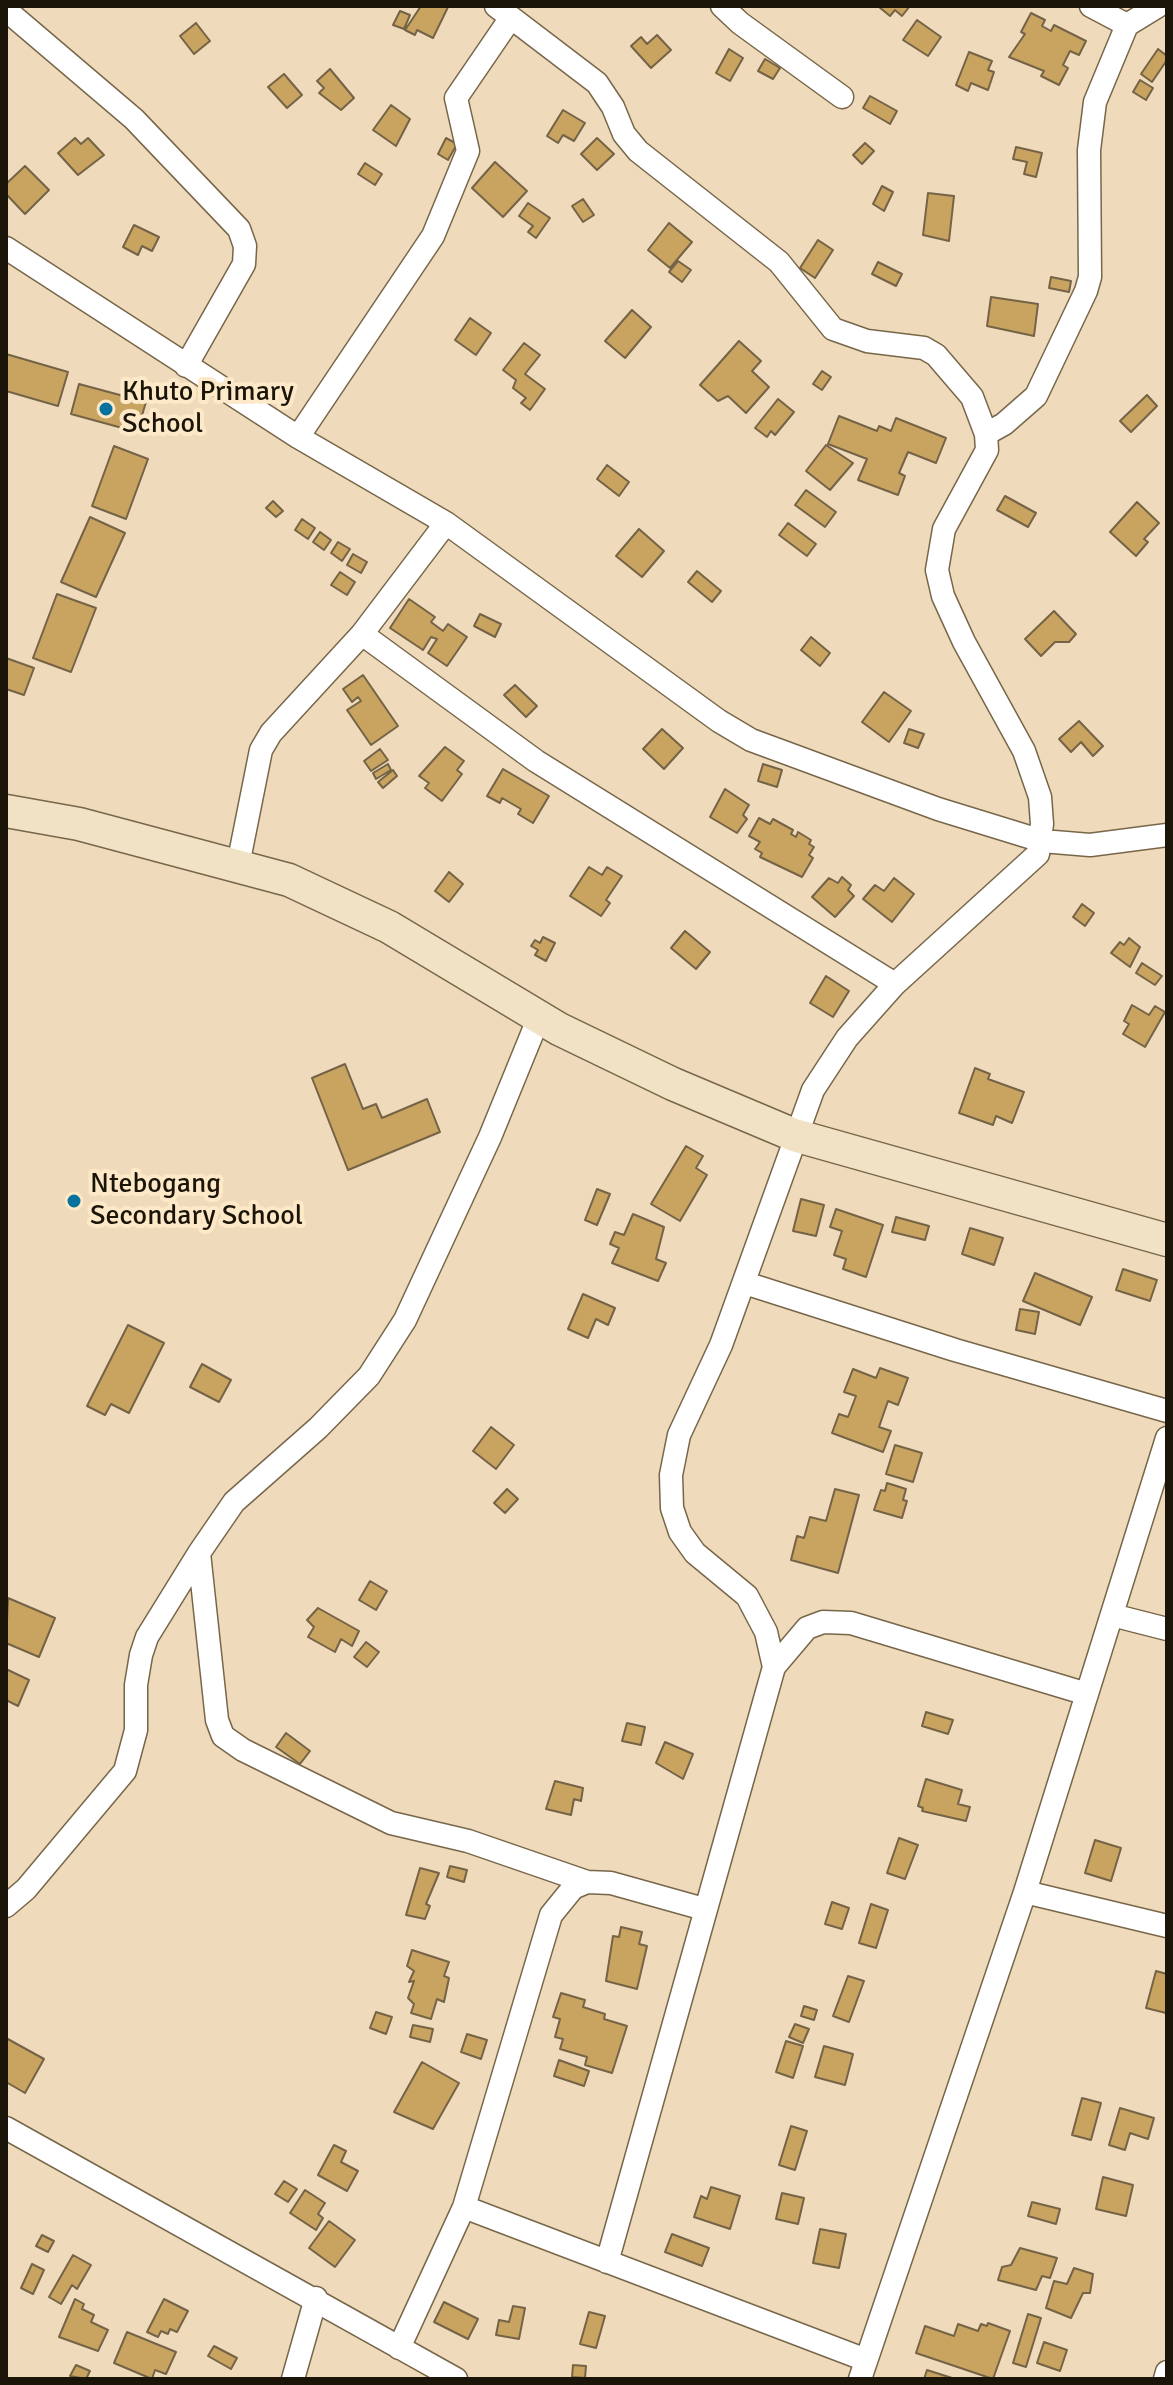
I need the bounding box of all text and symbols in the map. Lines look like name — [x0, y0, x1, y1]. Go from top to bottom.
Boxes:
place label: Khuto Primary School — [122, 376, 294, 442]
marker: Khuto Primary School — [97, 400, 115, 418]
place label: Ntebogang Secondary School — [90, 1168, 303, 1234]
marker: Ntebogang Secondary School — [65, 1192, 83, 1210]

